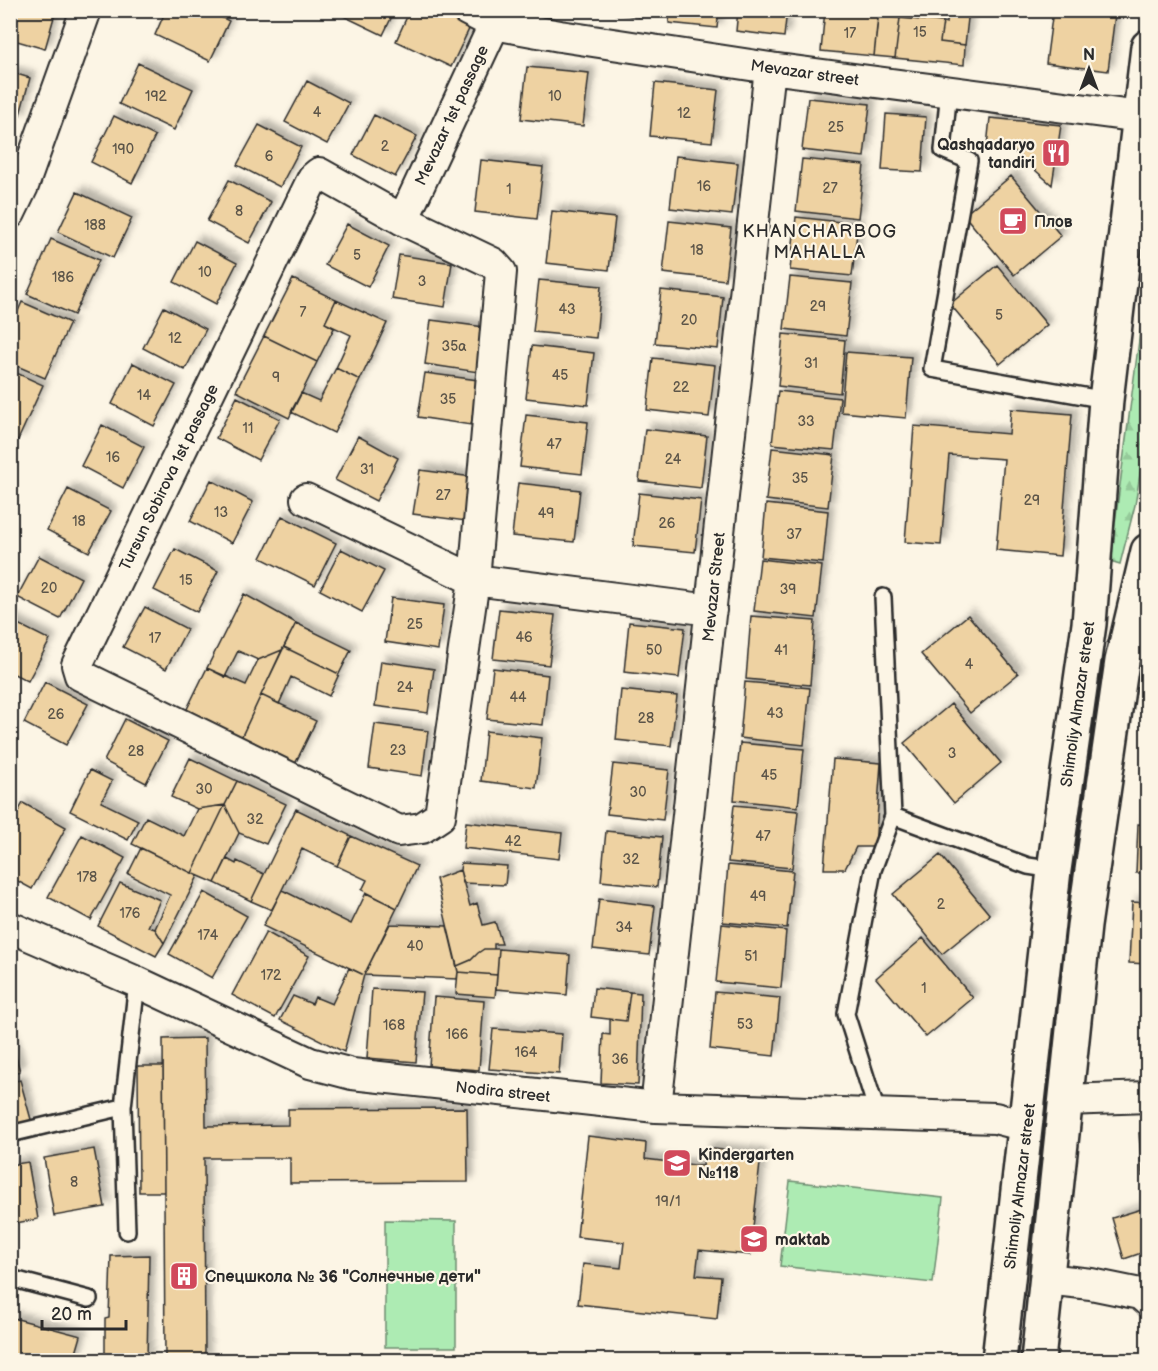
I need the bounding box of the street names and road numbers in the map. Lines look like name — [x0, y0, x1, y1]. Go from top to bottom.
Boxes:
street label: Mevazаr 1st passage — [412, 42, 493, 189]
street label: Mevazаr street — [749, 56, 860, 91]
street label: Tursun Sobirova 1st passage — [116, 381, 223, 574]
street label: Mevazar Street — [699, 531, 730, 643]
street label: Shimoliy Almazar street — [1057, 620, 1100, 788]
street label: Nodira street — [455, 1078, 551, 1107]
street label: Shimoliy Almazar street — [1001, 1102, 1040, 1270]

